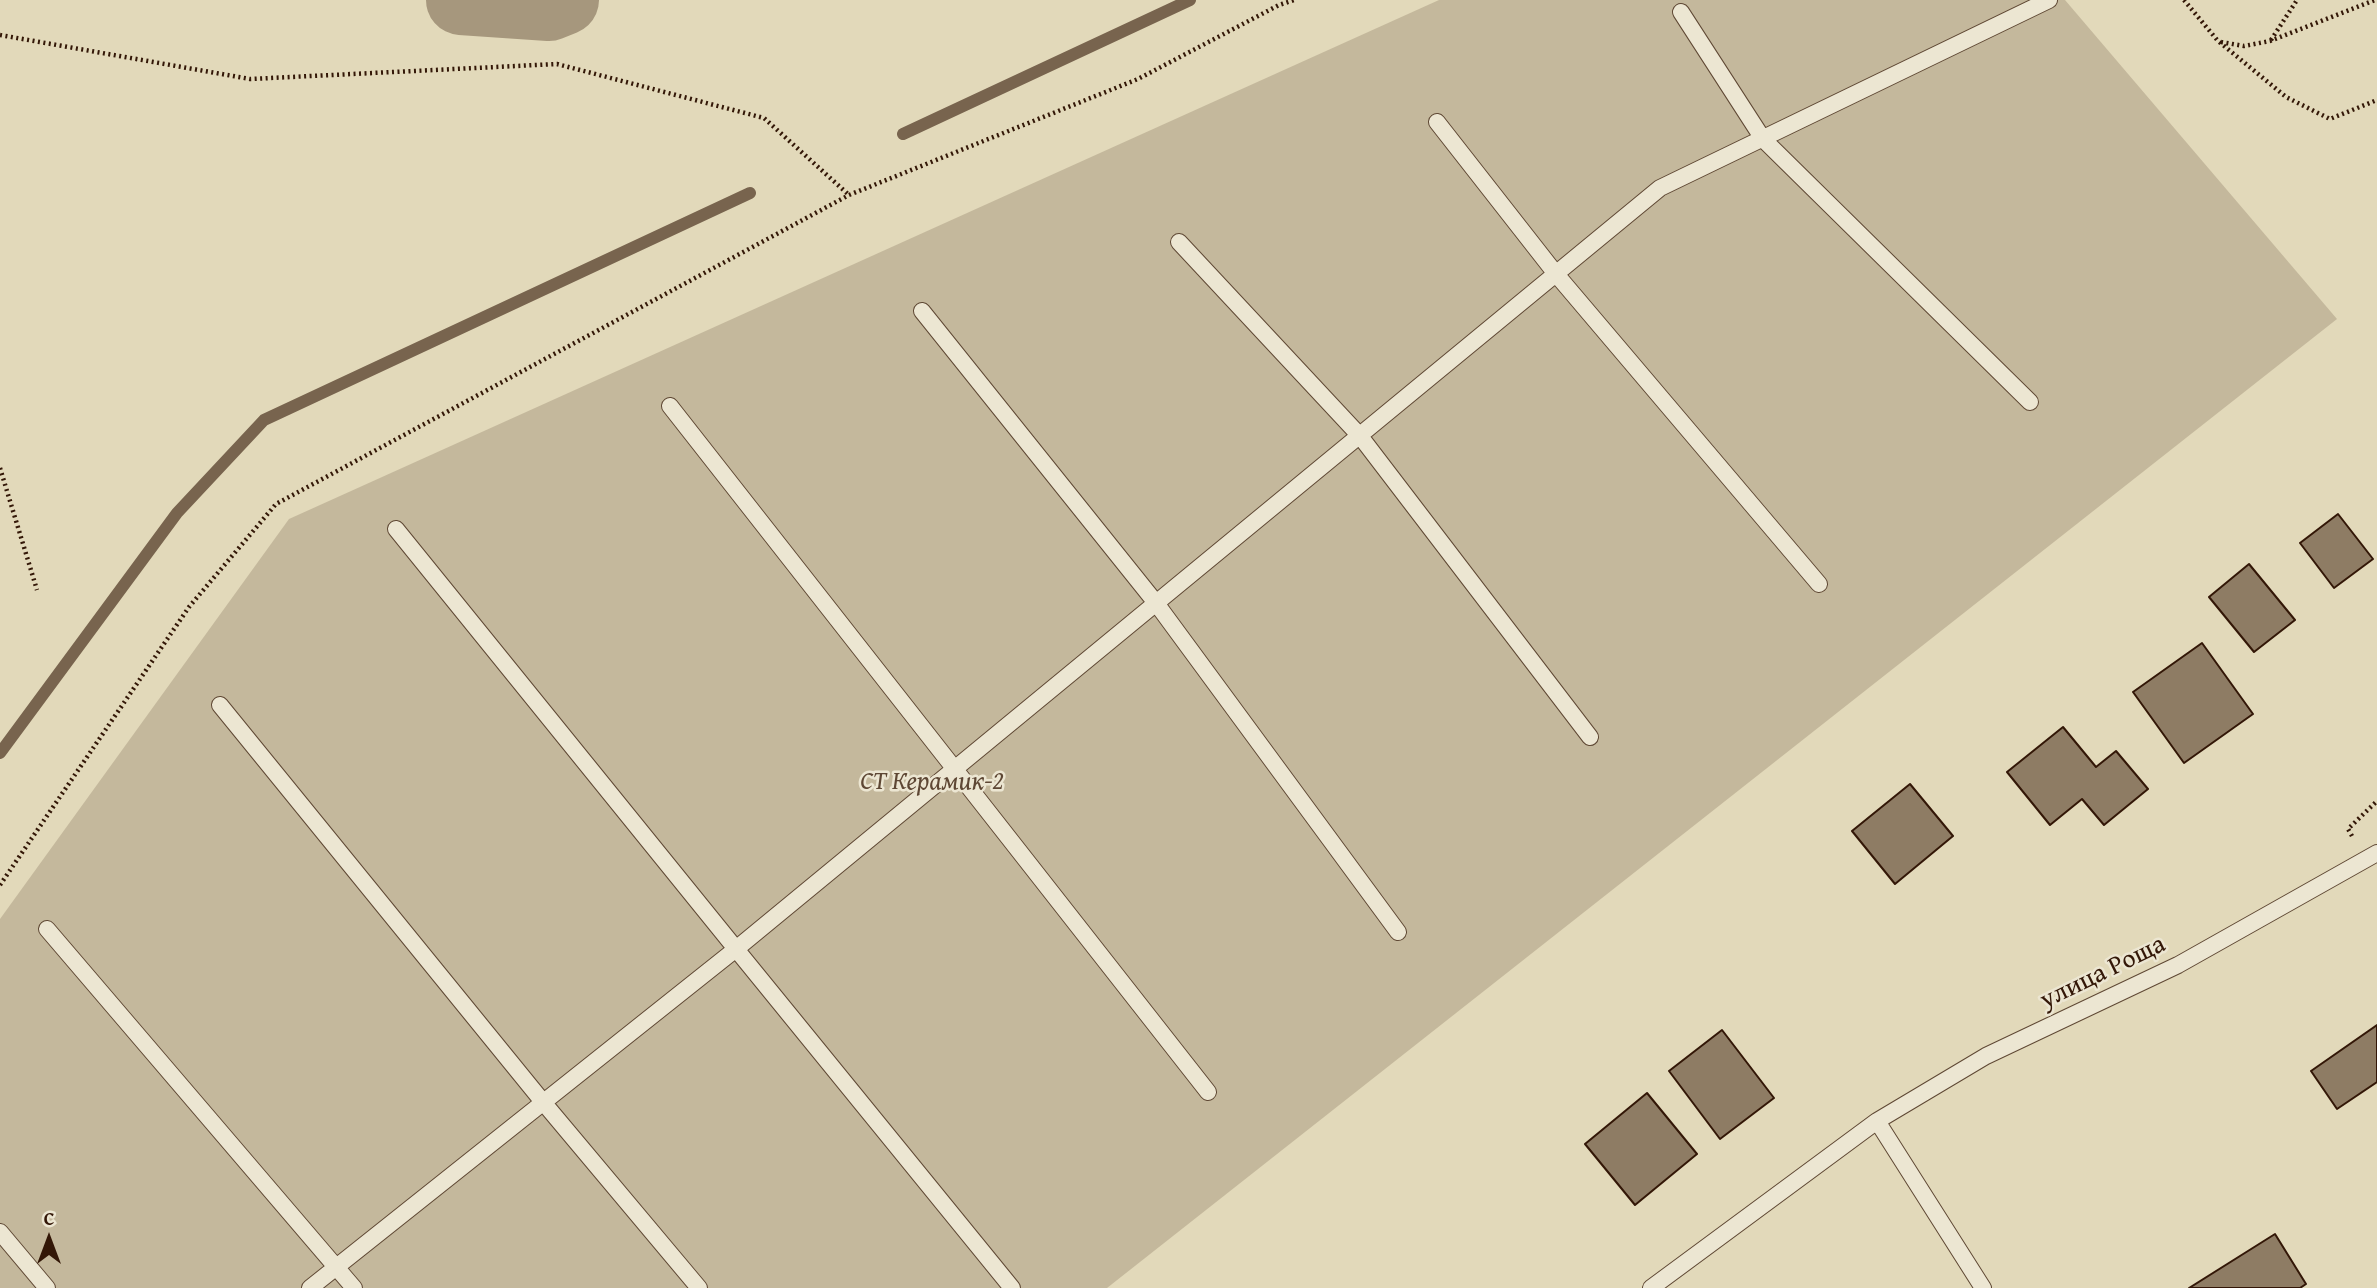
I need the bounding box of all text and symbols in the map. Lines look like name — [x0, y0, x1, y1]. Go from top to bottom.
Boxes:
park label: СТ Керамик-2 — [860, 766, 1004, 798]
street label: улица Роща — [2035, 929, 2171, 1017]
north arrow — [14, 1204, 84, 1274]
text: С — [44, 1204, 54, 1232]

